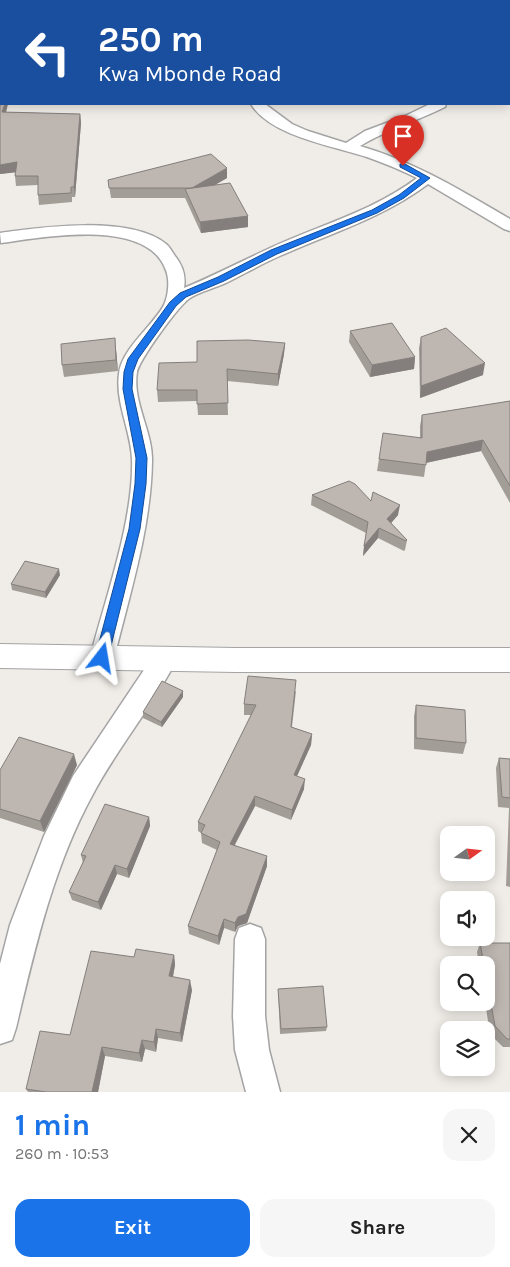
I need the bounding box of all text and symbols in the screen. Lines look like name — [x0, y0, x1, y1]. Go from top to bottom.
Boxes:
text: 250 m — [98, 19, 204, 60]
icon: left — [15, 20, 80, 85]
text: Kwa Mbonde Road — [98, 61, 282, 87]
pin — [382, 115, 424, 166]
icon: arrive — [389, 122, 417, 150]
position arrow — [75, 631, 127, 683]
north arrow — [440, 826, 495, 881]
map controls — [440, 826, 495, 1076]
button: sound — [440, 891, 495, 946]
button: search — [440, 956, 495, 1011]
button: layers — [440, 1021, 495, 1076]
text: 1 min — [15, 1107, 90, 1143]
button: close — [443, 1109, 495, 1161]
text: 260 m · 10:53 — [15, 1144, 109, 1163]
button: Exit — [15, 1199, 250, 1257]
button: Share — [260, 1199, 495, 1257]

